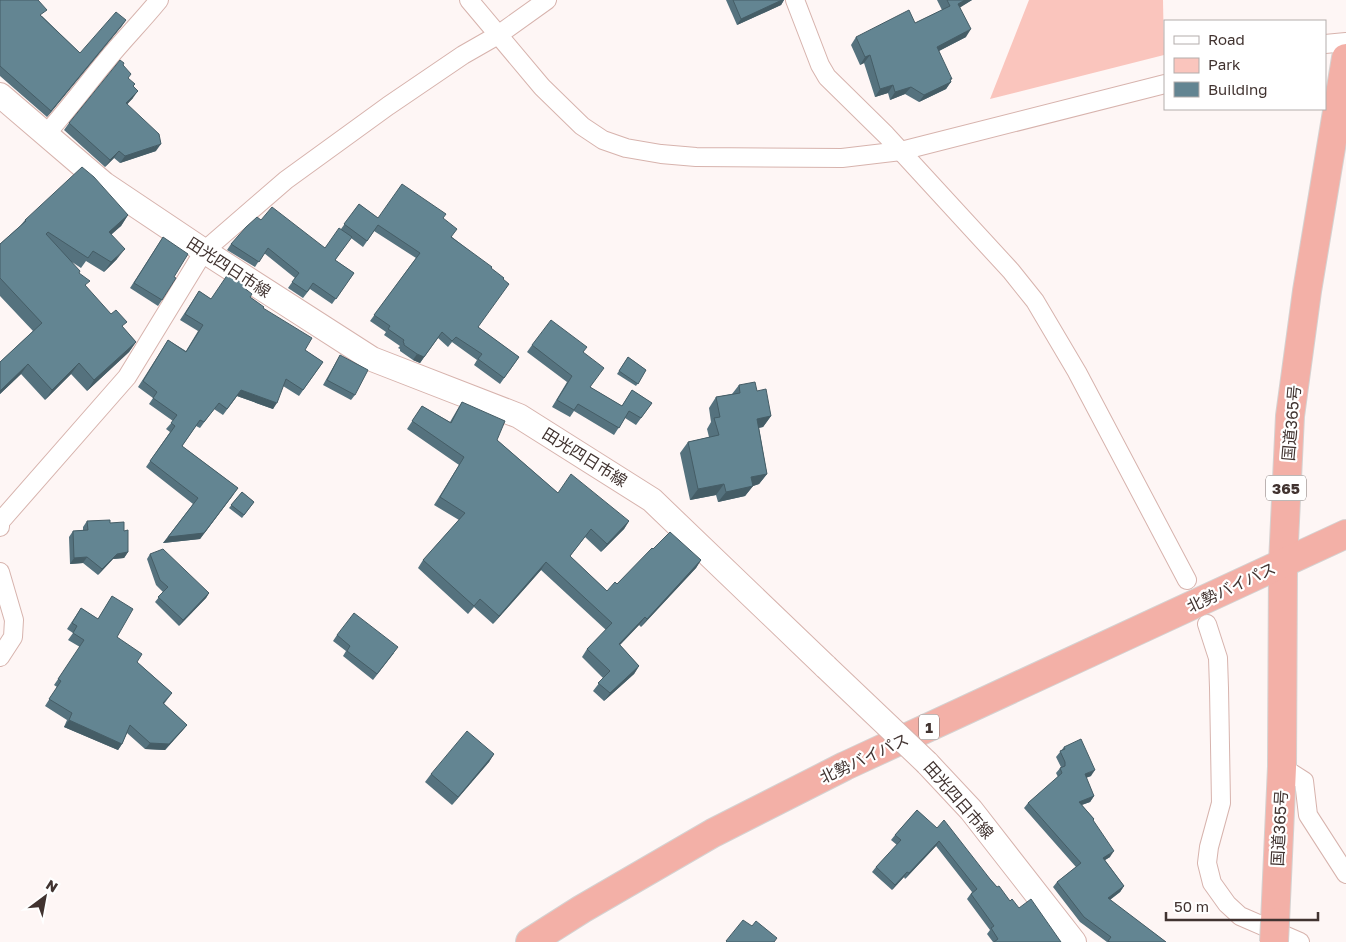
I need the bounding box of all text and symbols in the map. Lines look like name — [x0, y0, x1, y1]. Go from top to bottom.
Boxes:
legend — [1164, 20, 1326, 110]
text: Road — [1208, 30, 1245, 48]
text: Park — [1208, 55, 1241, 73]
text: Building — [1208, 80, 1268, 98]
street label: 田光四日市線 — [183, 232, 275, 302]
street label: 国道365号 — [1278, 384, 1304, 462]
street label: 田光四日市線 — [539, 423, 631, 491]
road number: 365 — [1266, 476, 1306, 500]
street label: 北勢バイパス — [1183, 558, 1279, 616]
road number: 1 — [919, 714, 939, 740]
street label: 北勢バイパス — [816, 729, 912, 787]
street label: 田光四日市線 — [920, 757, 998, 843]
street label: 国道365号 — [1267, 789, 1291, 867]
north arrow — [20, 872, 70, 922]
text: N — [43, 876, 61, 896]
scale bar — [1166, 890, 1318, 922]
text: 50 m — [1174, 897, 1209, 915]

